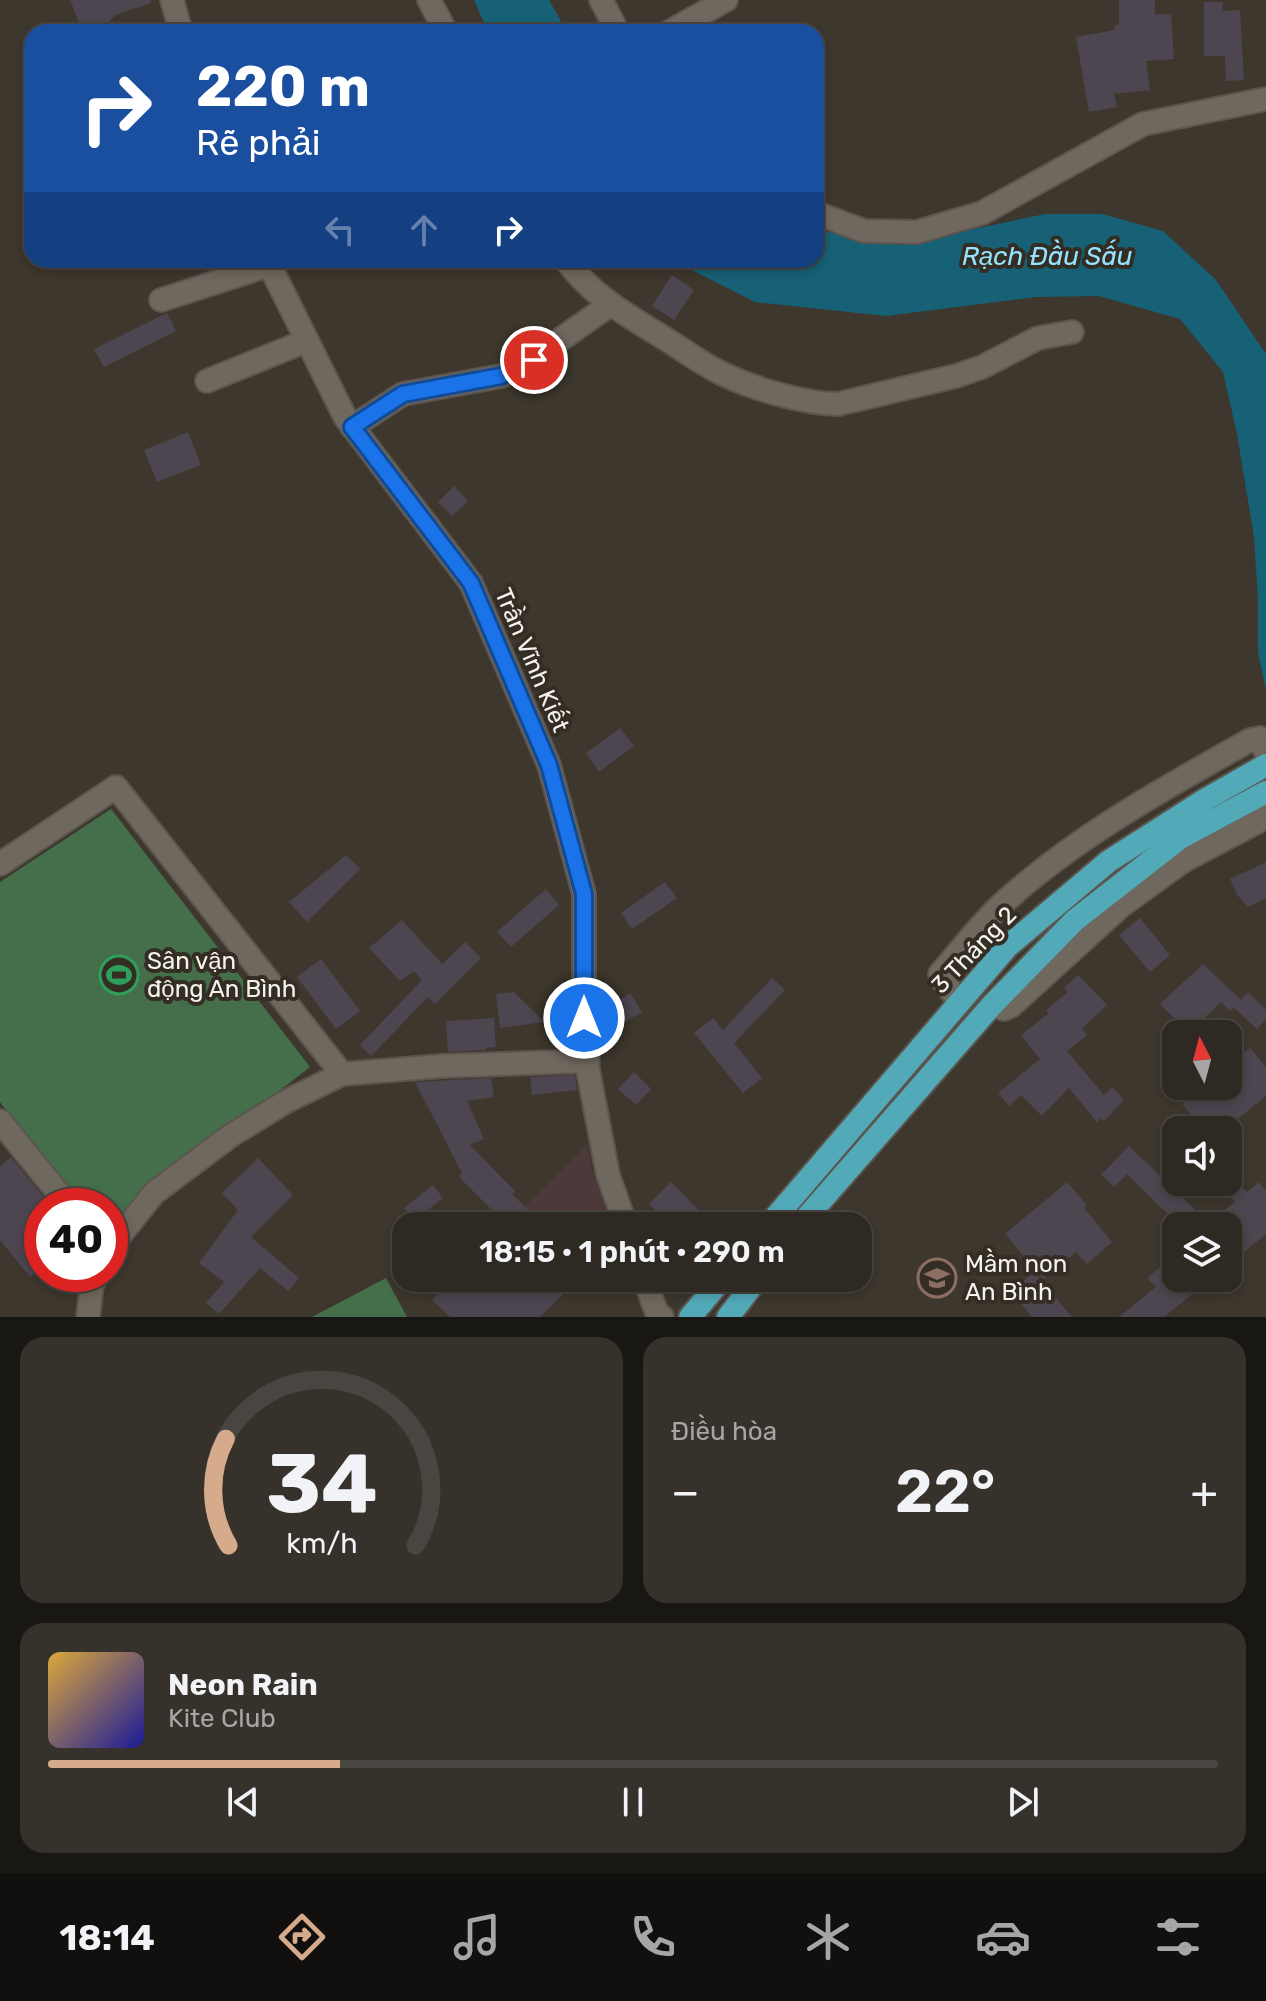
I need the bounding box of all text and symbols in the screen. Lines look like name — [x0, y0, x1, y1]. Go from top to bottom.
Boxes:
text: 220 m — [196, 54, 370, 120]
icon: right — [64, 56, 168, 160]
text: Rẽ phải — [196, 121, 320, 164]
icon: left — [318, 208, 362, 252]
icon: ahead — [402, 208, 446, 252]
icon: right — [486, 208, 530, 252]
water label: Rạch Đầu Sấu — [962, 239, 1132, 272]
pin — [500, 326, 568, 394]
icon: arrive — [512, 338, 556, 382]
street label: Trần Vĩnh Kiết — [489, 583, 577, 736]
street label: 3 Tháng 2 — [926, 901, 1022, 999]
place label: Sân vận động An Bình — [147, 947, 296, 1003]
sports icon: Sân vận động An Bình — [98, 954, 140, 996]
position arrow — [542, 976, 626, 1060]
north arrow — [1162, 1020, 1242, 1100]
map controls — [1162, 1020, 1242, 1292]
button: sound — [1162, 1116, 1242, 1196]
speed limit sign: 40 — [24, 1188, 128, 1292]
button: layers — [1162, 1212, 1242, 1292]
text: 18:15 · 1 phút · 290 m — [479, 1234, 785, 1270]
place label: Mầm non An Bình — [965, 1248, 1067, 1306]
school or university icon: Mầm non An Bình — [916, 1257, 958, 1299]
text: Điều hòa — [671, 1416, 777, 1447]
text: 34 — [266, 1434, 377, 1533]
text: 22° — [895, 1456, 995, 1527]
text: − — [671, 1466, 700, 1518]
text: + — [1191, 1466, 1218, 1518]
text: km/h — [286, 1526, 357, 1560]
text: Neon Rain — [168, 1667, 318, 1703]
text: Kite Club — [168, 1703, 276, 1734]
icon: previous — [221, 1780, 265, 1824]
icon: pause — [611, 1780, 655, 1824]
icon: next — [1001, 1780, 1045, 1824]
icon: directions — [274, 1909, 330, 1965]
icon: music — [449, 1909, 505, 1965]
icon: phone — [625, 1909, 681, 1965]
icon: climate — [800, 1909, 856, 1965]
icon: car — [975, 1909, 1031, 1965]
icon: filters — [1150, 1909, 1206, 1965]
text: 18:14 — [60, 1916, 155, 1959]

